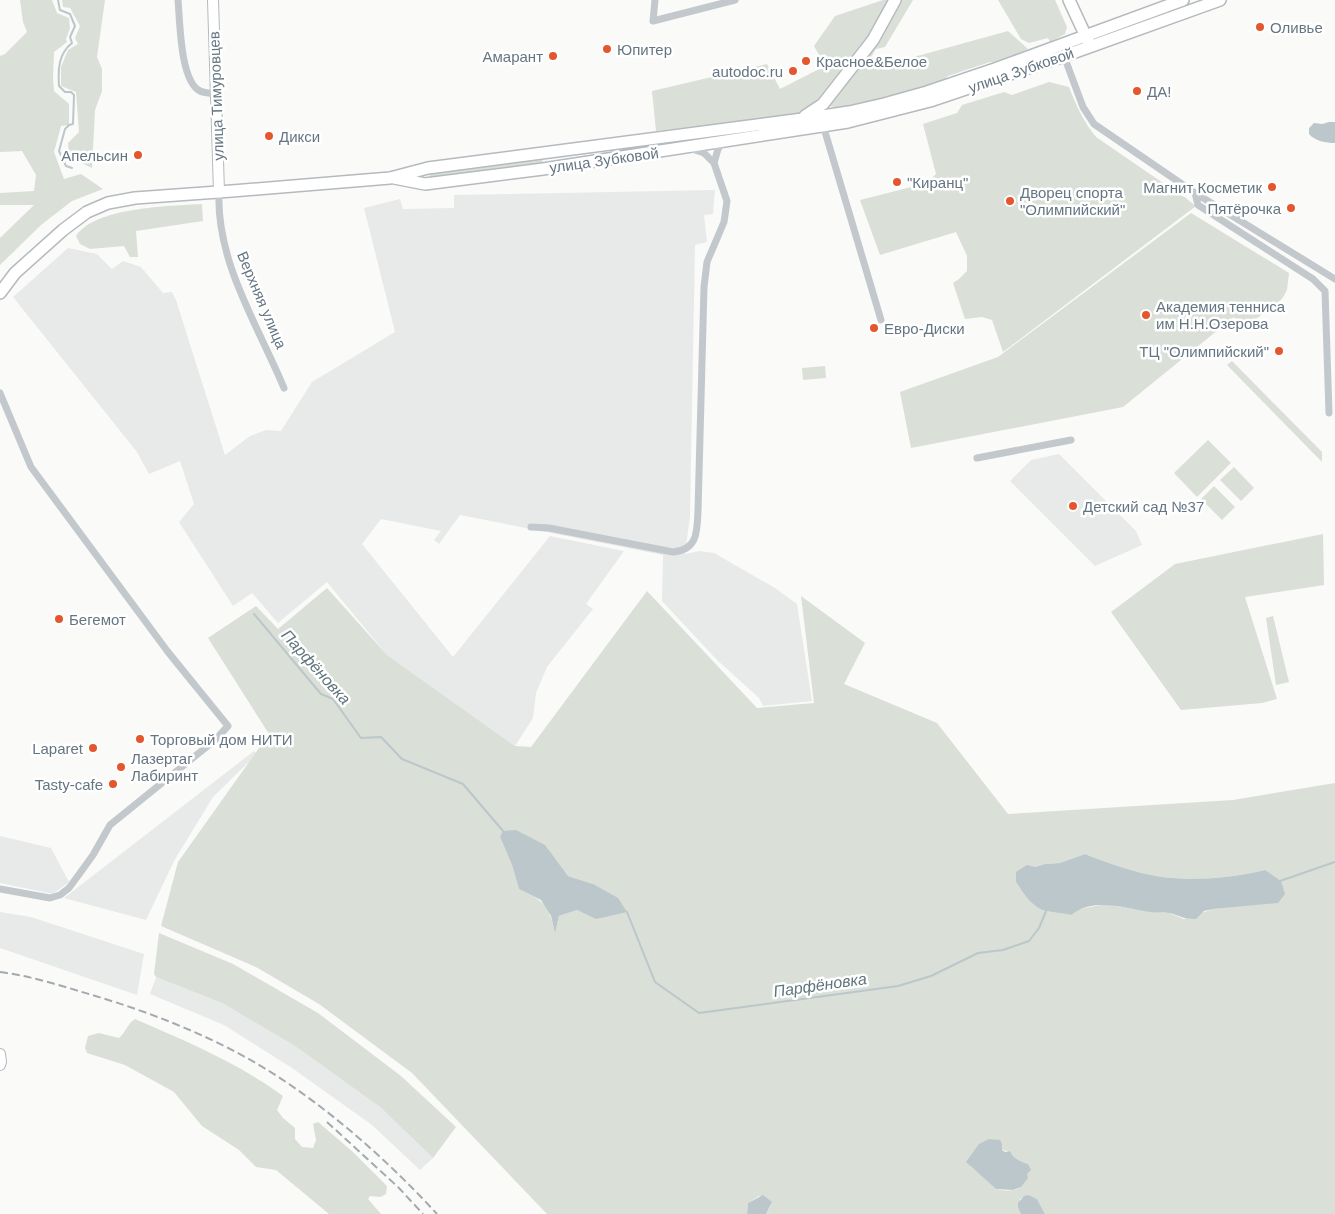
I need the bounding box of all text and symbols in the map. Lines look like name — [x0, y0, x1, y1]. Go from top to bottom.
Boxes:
place label: Оливье — [1270, 19, 1323, 36]
marker: Оливье — [1254, 21, 1266, 33]
street label: улица Тимуровцев — [205, 31, 227, 161]
place label: Юпитер — [617, 41, 672, 58]
marker: Юпитер — [601, 43, 613, 55]
street label: улица Зубковой — [966, 44, 1076, 96]
place label: Амарант — [483, 48, 543, 65]
marker: Амарант — [547, 50, 559, 62]
place label: Красное&Белое — [816, 53, 927, 70]
marker: Красное&Белое — [800, 55, 812, 67]
place label: autodoc.ru — [712, 63, 783, 80]
marker: autodoc.ru — [787, 65, 799, 77]
place label: ДА! — [1147, 83, 1171, 100]
marker: ДА! — [1131, 85, 1143, 97]
place label: Дикси — [279, 128, 320, 145]
marker: Дикси — [263, 130, 275, 142]
street label: улица Зубковой — [548, 144, 660, 176]
place label: Апельсин — [61, 147, 128, 164]
marker: Апельсин — [132, 149, 144, 161]
place label: "Киранц" — [907, 174, 968, 191]
marker: "Киранц" — [891, 176, 903, 188]
place label: Магнит Косметик — [1143, 179, 1262, 196]
marker: Магнит Косметик — [1266, 181, 1278, 193]
place label: Дворец спорта "Олимпийский" — [1020, 184, 1125, 218]
marker: Дворец спорта "Олимпийский" — [1004, 195, 1016, 207]
place label: Пятёрочка — [1207, 200, 1282, 217]
marker: Пятёрочка — [1285, 202, 1297, 214]
street label: Верхняя улица — [234, 249, 290, 352]
place label: Академия тенниса им Н.Н.Озерова — [1156, 298, 1286, 332]
marker: Академия тенниса им Н.Н.Озерова — [1140, 309, 1152, 321]
place label: Евро-Диски — [884, 320, 965, 337]
marker: Евро-Диски — [868, 322, 880, 334]
place label: ТЦ "Олимпийский" — [1139, 343, 1269, 360]
marker: ТЦ "Олимпийский" — [1273, 345, 1285, 357]
place label: Детский сад №37 — [1083, 498, 1204, 515]
marker: Детский сад №37 — [1067, 500, 1079, 512]
place label: Бегемот — [69, 611, 126, 628]
marker: Бегемот — [53, 613, 65, 625]
water label: Парфёновка — [278, 626, 354, 708]
place label: Торговый дом НИТИ — [150, 731, 293, 748]
marker: Торговый дом НИТИ — [134, 733, 146, 745]
place label: Laparet — [32, 740, 84, 757]
marker: Laparet — [87, 742, 99, 754]
place label: Лазертаг Лабиринт — [131, 750, 198, 784]
marker: Лазертаг Лабиринт — [115, 761, 127, 773]
place label: Tasty-cafe — [35, 776, 103, 793]
marker: Tasty-cafe — [107, 778, 119, 790]
water label: Парфёновка — [772, 970, 868, 1000]

